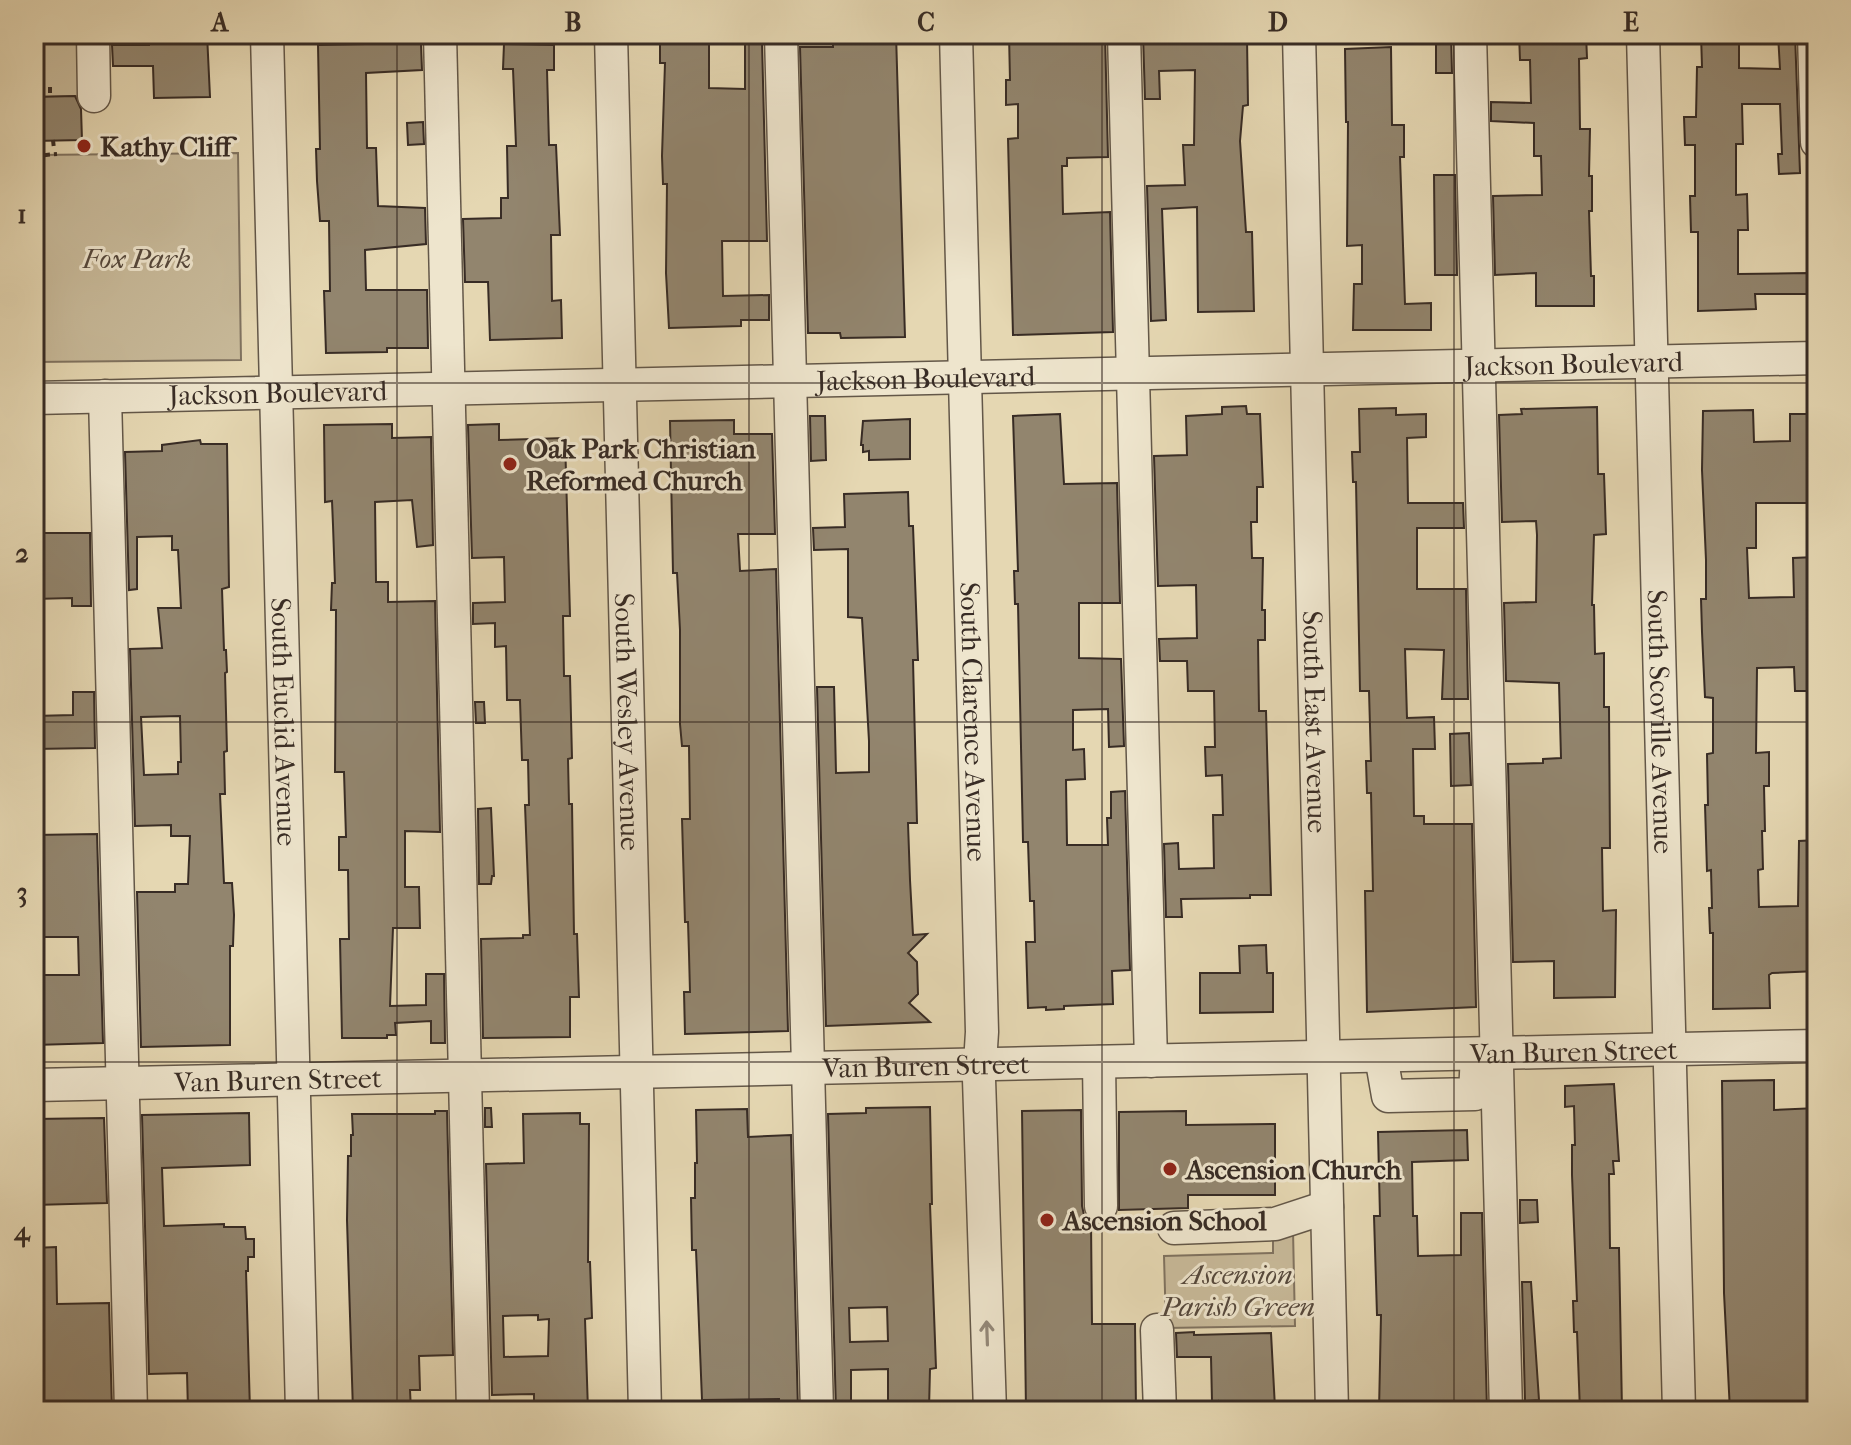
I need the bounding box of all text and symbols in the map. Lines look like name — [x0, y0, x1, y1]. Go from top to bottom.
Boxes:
text: A — [210, 7, 230, 38]
text: B — [565, 7, 582, 38]
text: C — [917, 7, 935, 38]
text: D — [1268, 7, 1288, 38]
text: E — [1623, 7, 1639, 38]
place label: Kathy Cliff — [100, 130, 237, 163]
marker: Kathy Cliff — [75, 137, 93, 155]
text: 1 — [17, 199, 27, 230]
park label: Fox Park — [82, 242, 191, 275]
street label: Jackson Boulevard — [1462, 344, 1684, 382]
street label: Jackson Boulevard — [814, 359, 1036, 397]
street label: Jackson Boulevard — [166, 374, 388, 412]
place label: Oak Park Christian Reformed Church — [526, 432, 757, 497]
marker: Oak Park Christian Reformed Church — [501, 455, 519, 473]
text: 2 — [15, 538, 29, 569]
street label: South Clarence Avenue — [954, 581, 994, 862]
street label: South Scoville Avenue — [1641, 589, 1681, 854]
street label: South Wesley Avenue — [608, 592, 648, 851]
street label: South Euclid Avenue — [265, 597, 304, 847]
street label: South East Avenue — [1296, 610, 1335, 834]
text: 3 — [17, 877, 27, 908]
street label: Van Buren Street — [1468, 1033, 1678, 1070]
street label: Van Buren Street — [821, 1047, 1030, 1084]
street label: Van Buren Street — [173, 1061, 382, 1098]
place label: Ascension Church — [1184, 1153, 1402, 1186]
marker: Ascension Church — [1161, 1160, 1179, 1178]
place label: Ascension School — [1061, 1204, 1267, 1237]
marker: Ascension School — [1038, 1211, 1056, 1229]
text: 4 — [13, 1216, 31, 1248]
park label: Ascension Parish Green — [1159, 1258, 1315, 1323]
one-way arrow — [980, 1320, 995, 1347]

